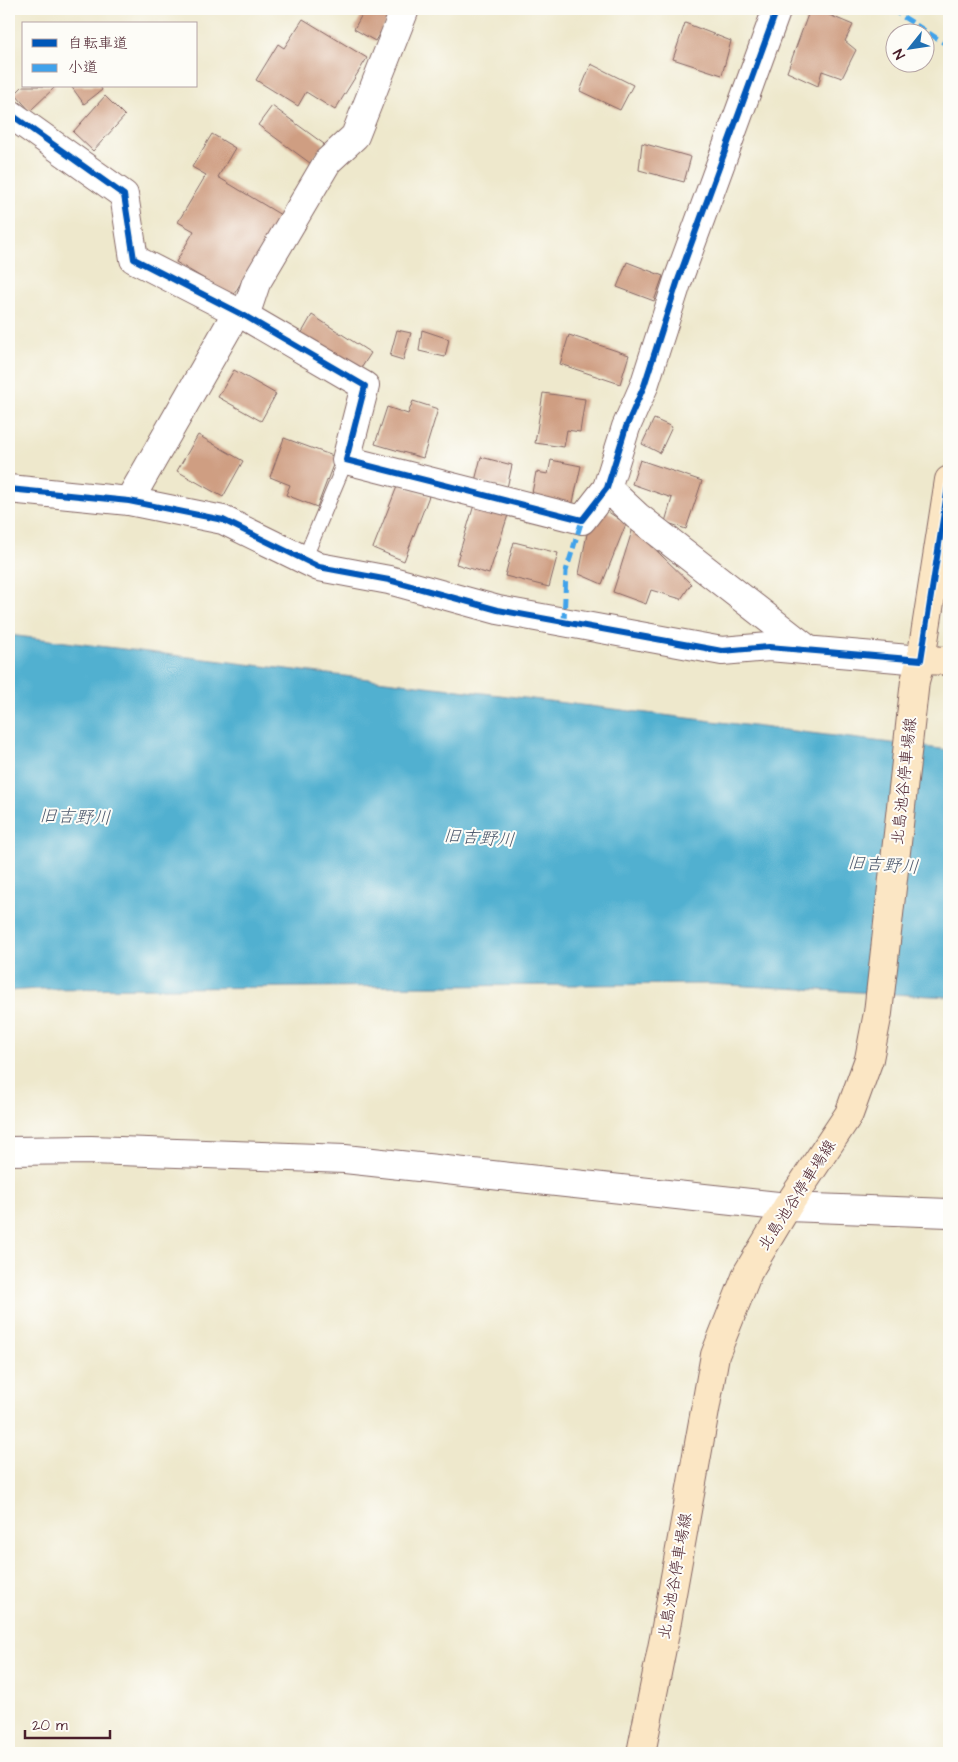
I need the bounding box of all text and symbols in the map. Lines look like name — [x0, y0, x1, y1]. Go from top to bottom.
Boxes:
legend — [22, 22, 198, 88]
north arrow — [886, 22, 936, 72]
text: 自転車道 — [68, 33, 128, 54]
text: N — [889, 45, 910, 63]
text: 小道 — [68, 57, 98, 78]
street label: 北島池谷停車場線 — [886, 716, 922, 846]
water label: 旧吉野川 — [39, 803, 111, 831]
water label: 旧吉野川 — [442, 823, 516, 853]
water label: 旧吉野川 — [846, 850, 920, 880]
street label: 北島池谷停車場線 — [753, 1135, 841, 1255]
street label: 北島池谷停車場線 — [653, 1511, 697, 1641]
scale bar — [25, 1707, 110, 1739]
text: 20 m — [32, 1715, 68, 1736]

